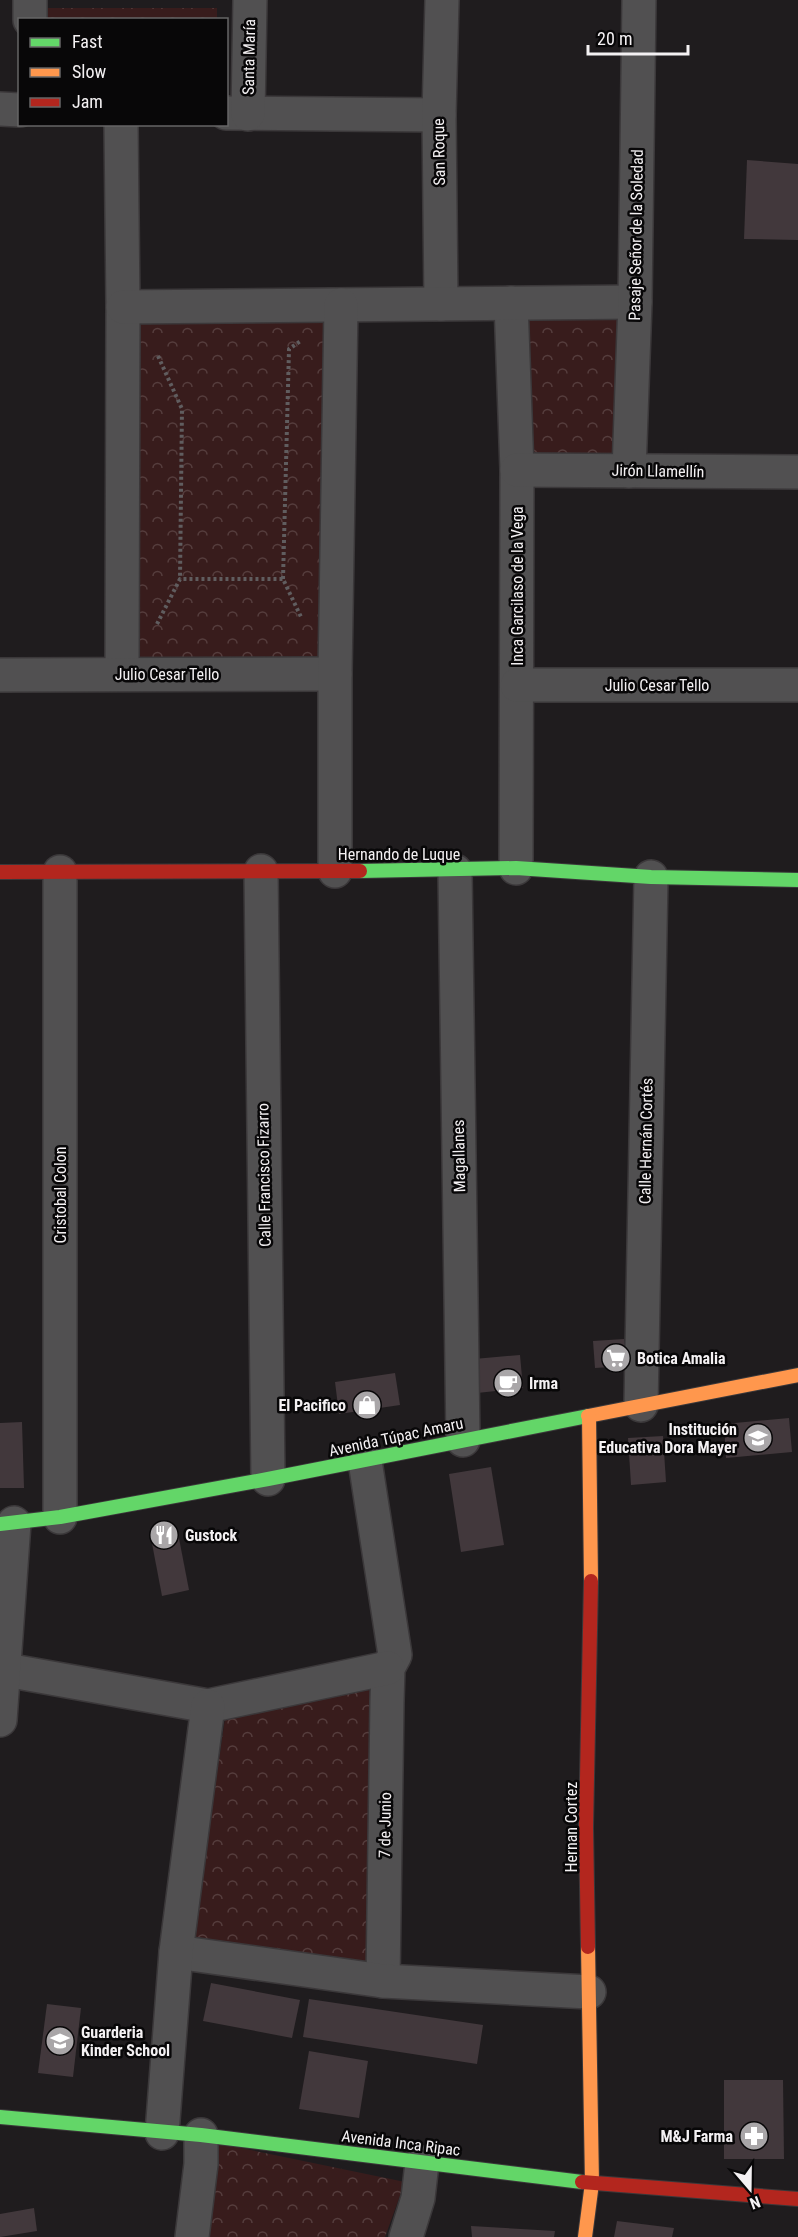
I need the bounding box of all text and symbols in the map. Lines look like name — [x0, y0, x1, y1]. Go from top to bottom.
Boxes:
legend — [18, 18, 228, 126]
scale bar — [588, 18, 688, 56]
street label: Santa María — [239, 19, 259, 95]
text: 20 m — [597, 28, 632, 49]
text: Fast — [72, 31, 103, 52]
text: Slow — [72, 61, 107, 82]
text: Jam — [72, 91, 103, 112]
street label: San Roque — [429, 118, 449, 186]
street label: Pasaje Señor de la Soledad — [625, 149, 647, 321]
street label: Jirón Llamellín — [611, 461, 705, 481]
street label: Inca Garcilaso de la Vega — [508, 506, 527, 666]
street label: Julio Cesar Tello — [115, 665, 219, 684]
street label: Julio Cesar Tello — [605, 676, 709, 695]
street label: Hernando de Luque — [338, 845, 460, 864]
street label: Calle Hernán Cortés — [635, 1078, 657, 1204]
street label: Calle Francisco Fizarro — [253, 1103, 275, 1247]
street label: Magallanes — [449, 1119, 469, 1193]
street label: Cristobal Colon — [51, 1147, 70, 1243]
supermarket icon: Botica Amalia — [600, 1342, 632, 1374]
place label: Botica Amalia — [637, 1349, 726, 1368]
cafe icon: Irma — [492, 1367, 524, 1399]
place label: Irma — [529, 1374, 558, 1393]
shop icon: El Pacifico — [351, 1389, 383, 1421]
place label: El Pacifico — [278, 1396, 346, 1415]
street label: Avenida Túpac Amaru — [327, 1413, 465, 1461]
place label: Institución Educativa Dora Mayer — [599, 1420, 737, 1457]
school or university icon: Institución Educativa Dora Mayer — [742, 1422, 774, 1454]
restaurant icon: Gustock — [148, 1519, 180, 1551]
place label: Gustock — [185, 1526, 237, 1545]
street label: Hernan Cortez — [562, 1782, 581, 1872]
street label: 7 de Junio — [375, 1792, 395, 1858]
place label: Guarderia Kinder School — [81, 2023, 170, 2060]
school or university icon: Guarderia Kinder School — [44, 2025, 76, 2057]
pharmacy icon: M&J Farma — [738, 2120, 770, 2152]
street label: Avenida Inca Ripac — [341, 2126, 461, 2160]
place label: M&J Farma — [660, 2127, 733, 2146]
north arrow — [720, 2159, 780, 2219]
text: N — [747, 2192, 763, 2213]

